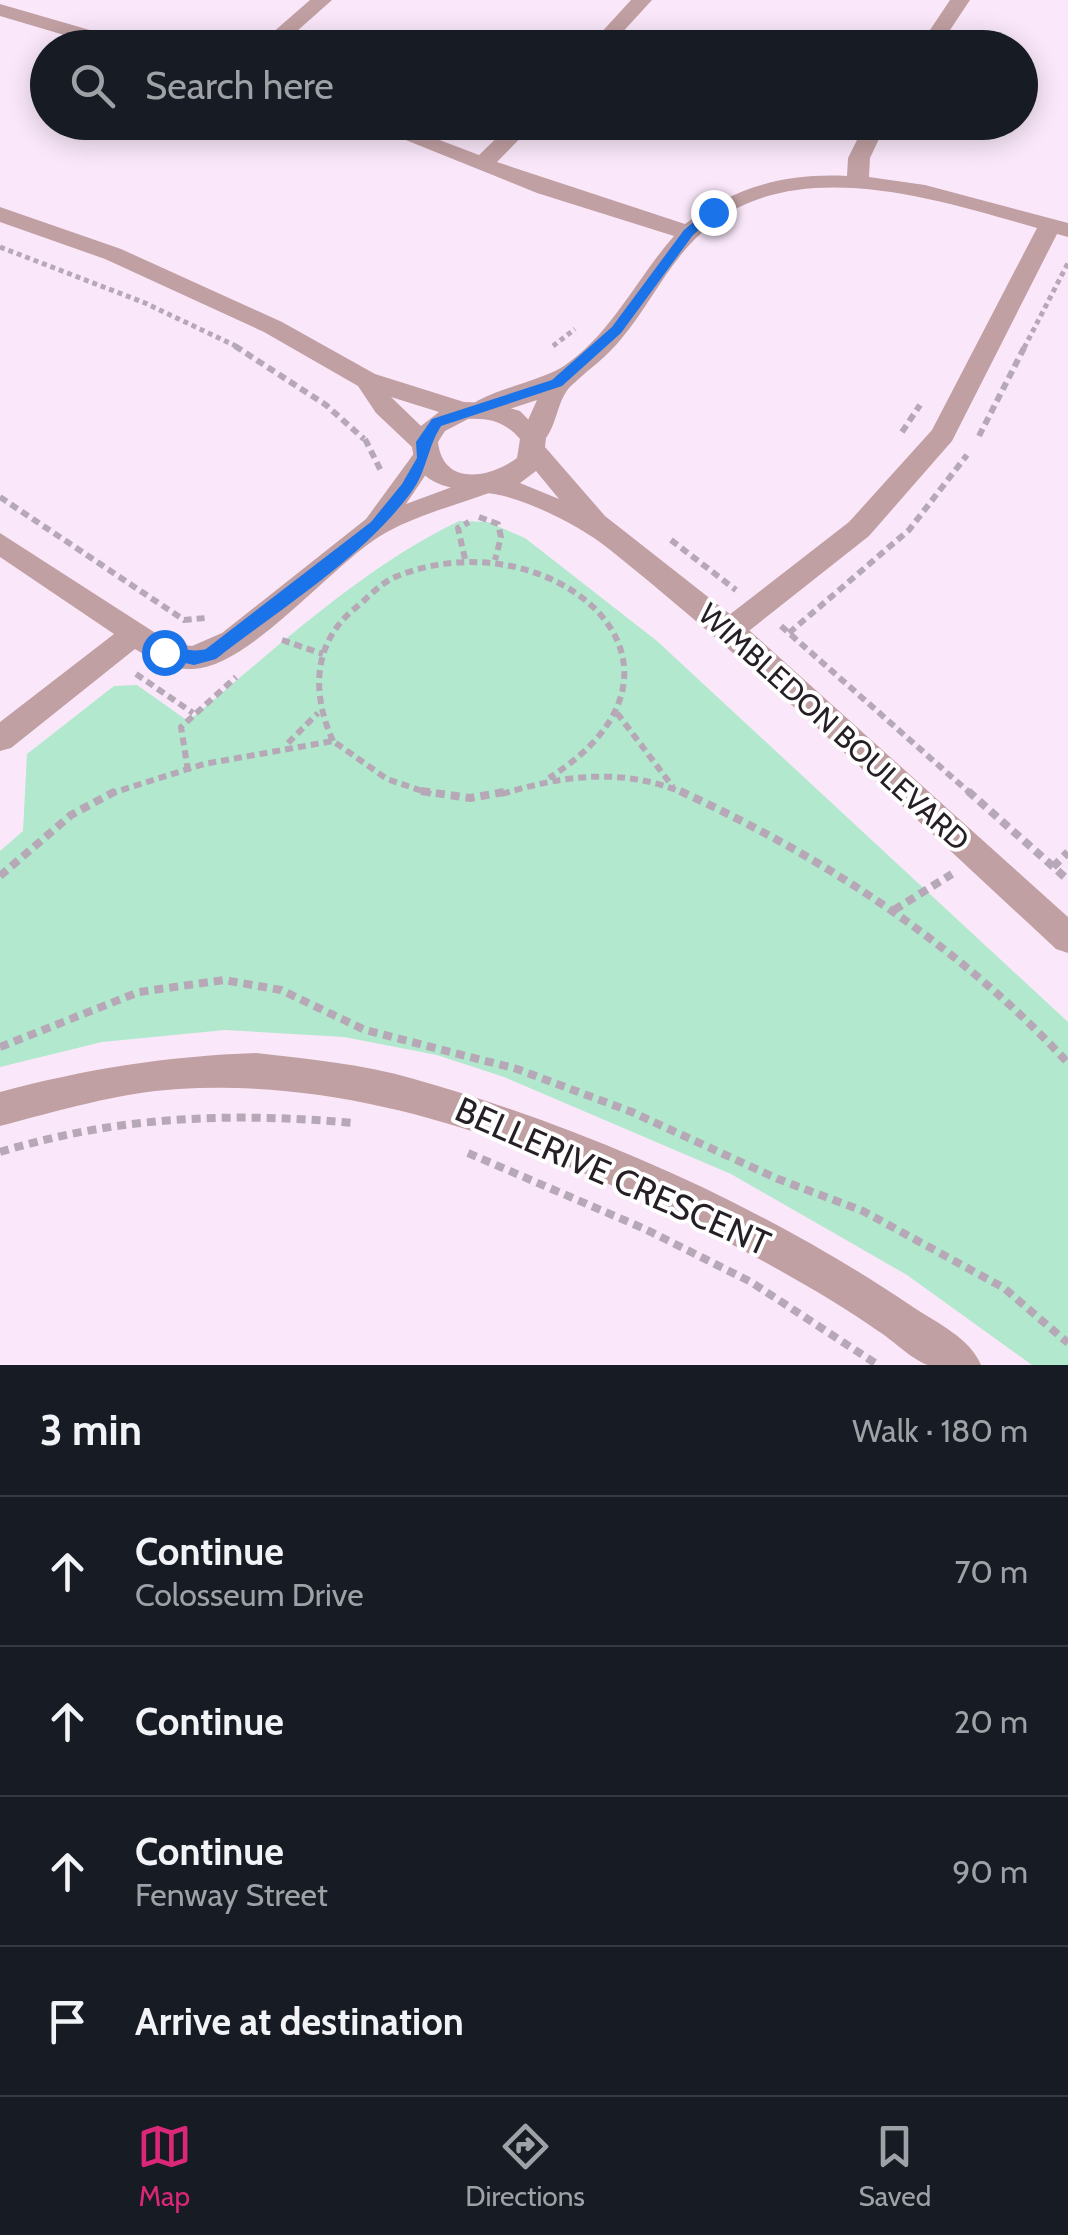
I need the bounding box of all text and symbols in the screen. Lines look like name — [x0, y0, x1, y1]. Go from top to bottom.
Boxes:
search box — [30, 30, 1038, 140]
icon: search — [65, 58, 120, 113]
text: Search here — [145, 62, 334, 109]
route end — [691, 190, 737, 236]
street label: WIMBLEDON BOULEVARD — [691, 595, 977, 859]
route start — [142, 630, 188, 676]
street label: BELLERIVE CRESCENT — [449, 1087, 777, 1265]
text: 3 min — [40, 1404, 142, 1456]
text: Walk · 180 m — [852, 1411, 1028, 1450]
text: Continue — [135, 1528, 284, 1575]
icon: ahead — [40, 1544, 95, 1599]
text: 70 m — [955, 1552, 1028, 1591]
text: Colosseum Drive — [135, 1575, 364, 1614]
icon: ahead — [40, 1694, 95, 1749]
text: Continue — [135, 1698, 284, 1745]
text: 20 m — [954, 1702, 1028, 1741]
text: Continue — [135, 1828, 284, 1875]
icon: ahead — [40, 1844, 95, 1899]
text: 90 m — [952, 1852, 1028, 1891]
text: Fenway Street — [135, 1875, 328, 1914]
icon: arrive — [40, 1994, 95, 2049]
text: Arrive at destination — [135, 1998, 464, 2045]
tab: Map — [137, 2119, 192, 2213]
tab: Directions — [465, 2119, 585, 2213]
tab: Saved — [859, 2119, 931, 2213]

